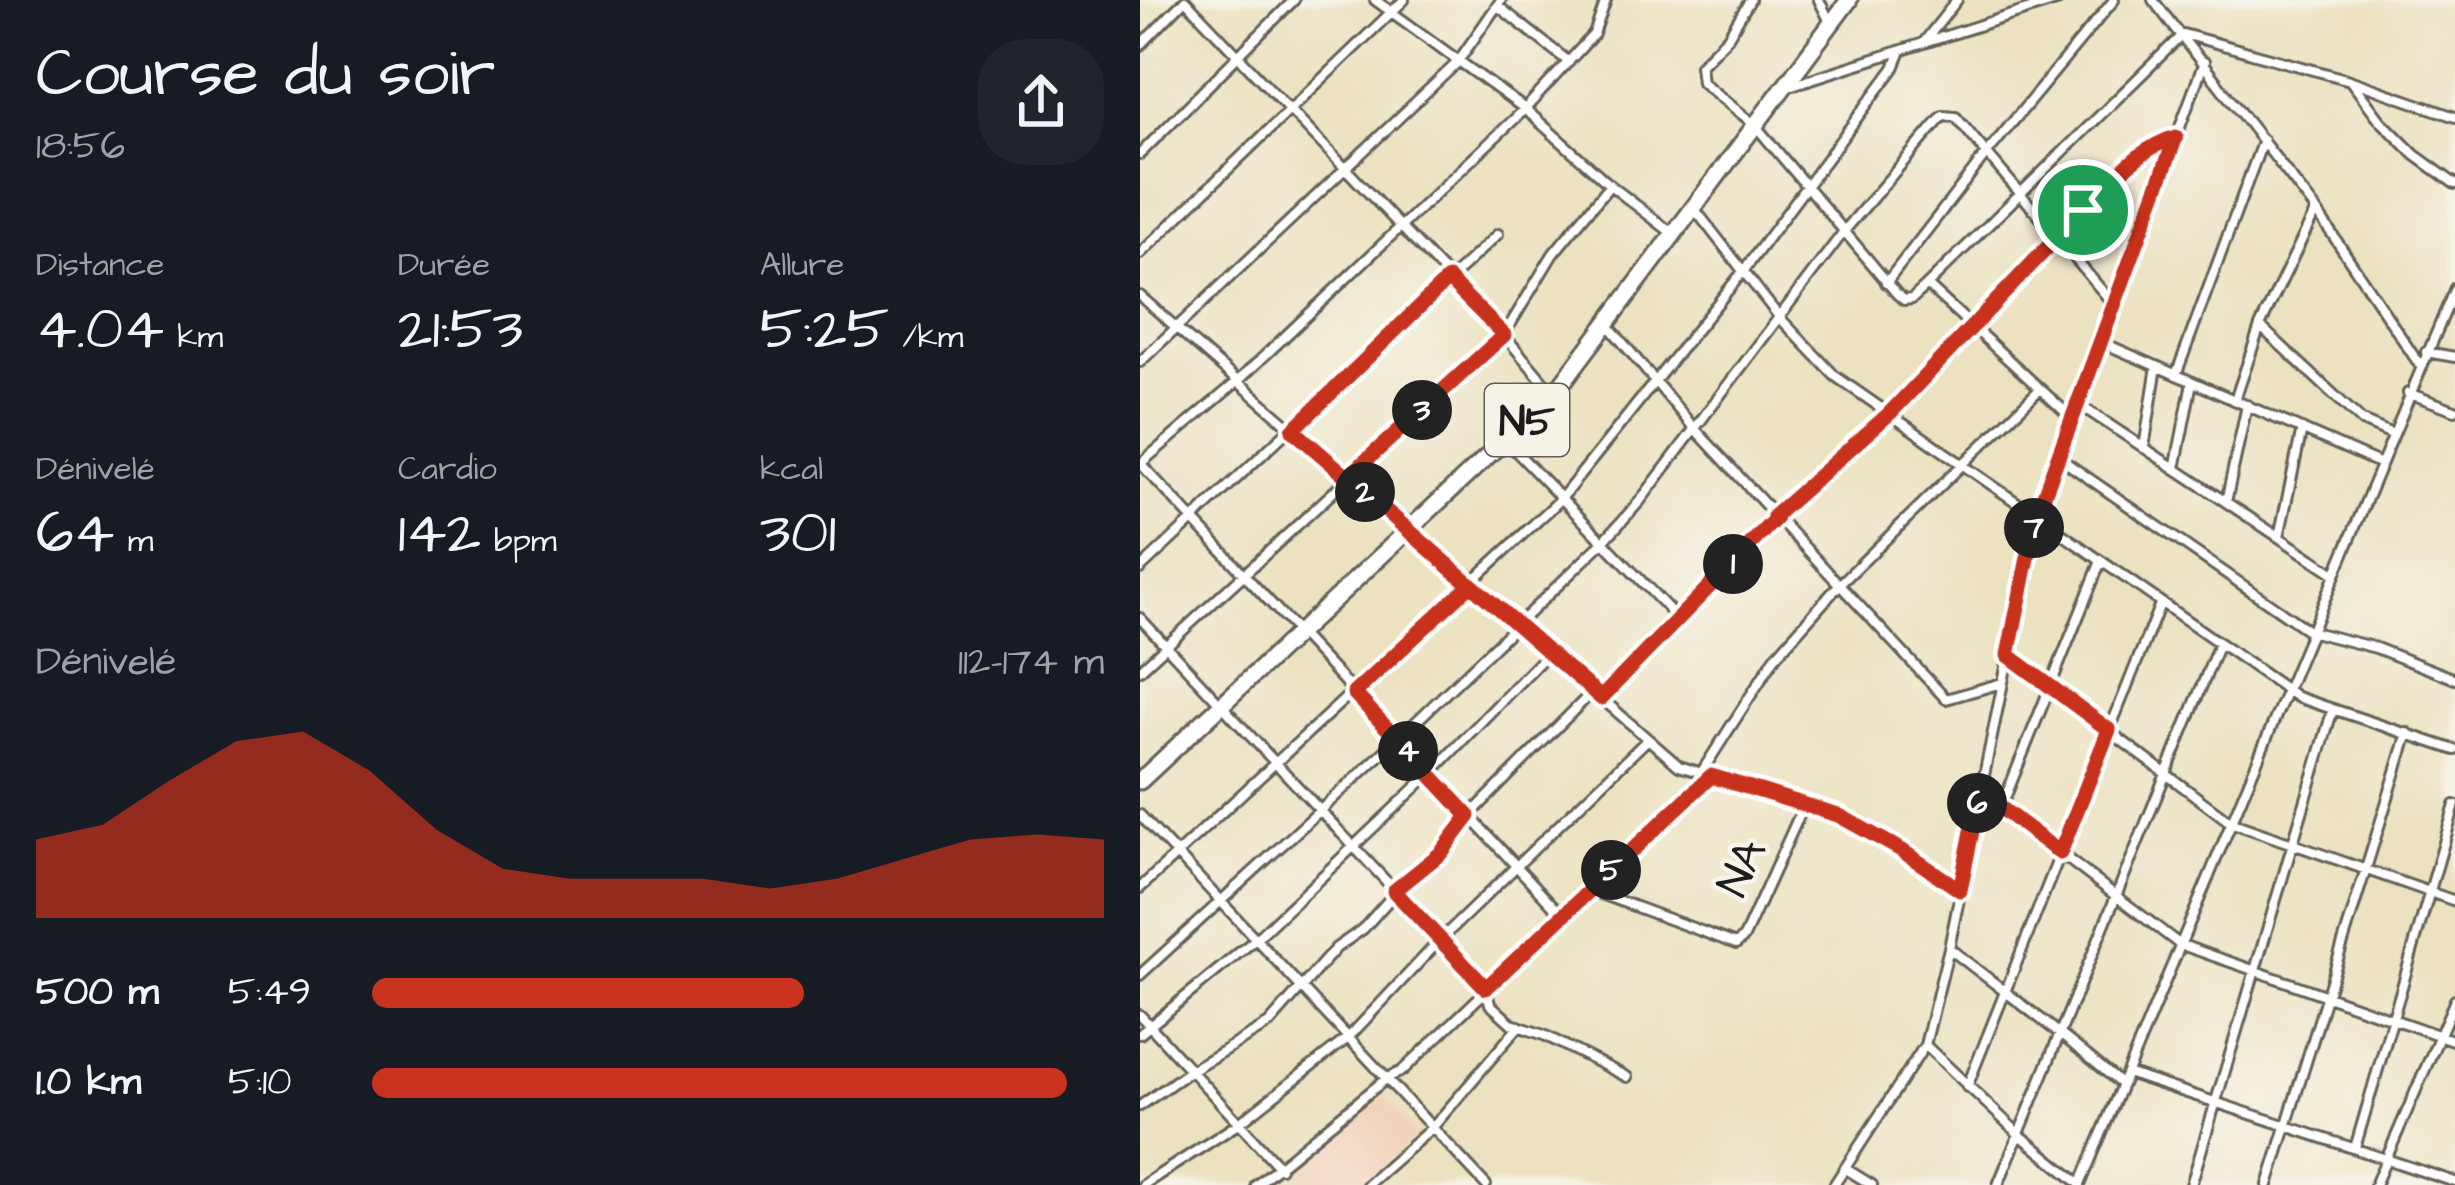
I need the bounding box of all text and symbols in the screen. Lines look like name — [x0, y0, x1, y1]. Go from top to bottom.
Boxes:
text: Course du soir — [36, 29, 496, 121]
button: share — [978, 39, 1104, 165]
text: 18:56 — [36, 120, 125, 174]
pin — [2032, 159, 2134, 261]
icon: arrive — [2050, 177, 2116, 243]
text: Distance — [36, 242, 164, 288]
text: Durée — [398, 242, 490, 288]
text: Allure — [760, 242, 844, 288]
text: 4.04 — [36, 288, 164, 371]
text: 21:53 — [398, 288, 523, 371]
text: 5:25 — [760, 288, 889, 371]
text: km — [164, 314, 223, 360]
text: /km — [889, 314, 964, 360]
pin: 3 — [1392, 380, 1452, 440]
road number: N5 — [1485, 384, 1569, 456]
text: 3 — [1414, 387, 1430, 433]
text: Dénivelé — [36, 446, 155, 492]
text: Cardio — [398, 446, 497, 492]
text: kcal — [760, 446, 823, 492]
pin: 2 — [1335, 462, 1395, 522]
text: 2 — [1356, 469, 1374, 515]
text: 64 — [36, 492, 114, 575]
text: 142 — [398, 492, 481, 575]
text: 301 — [760, 492, 836, 575]
pin: 7 — [2004, 498, 2064, 558]
text: 7 — [2024, 505, 2044, 551]
text: m — [114, 518, 153, 564]
text: bpm — [481, 518, 557, 564]
pin: 1 — [1703, 534, 1763, 594]
text: 1 — [1731, 541, 1735, 587]
text: Dénivelé — [36, 636, 176, 690]
text: 112–174 m — [958, 636, 1104, 690]
pin: 4 — [1378, 721, 1438, 781]
text: 4 — [1397, 728, 1419, 774]
pin: 6 — [1947, 773, 2007, 833]
text: 6 — [1967, 780, 1987, 826]
street label: NA — [1703, 829, 1783, 907]
pin: 5 — [1581, 840, 1641, 900]
text: 5 — [1599, 847, 1623, 893]
text: 500 m — [36, 966, 159, 1020]
text: 5:49 — [228, 966, 311, 1020]
text: 1.0 km — [36, 1056, 141, 1110]
text: 5:10 — [228, 1056, 292, 1110]

